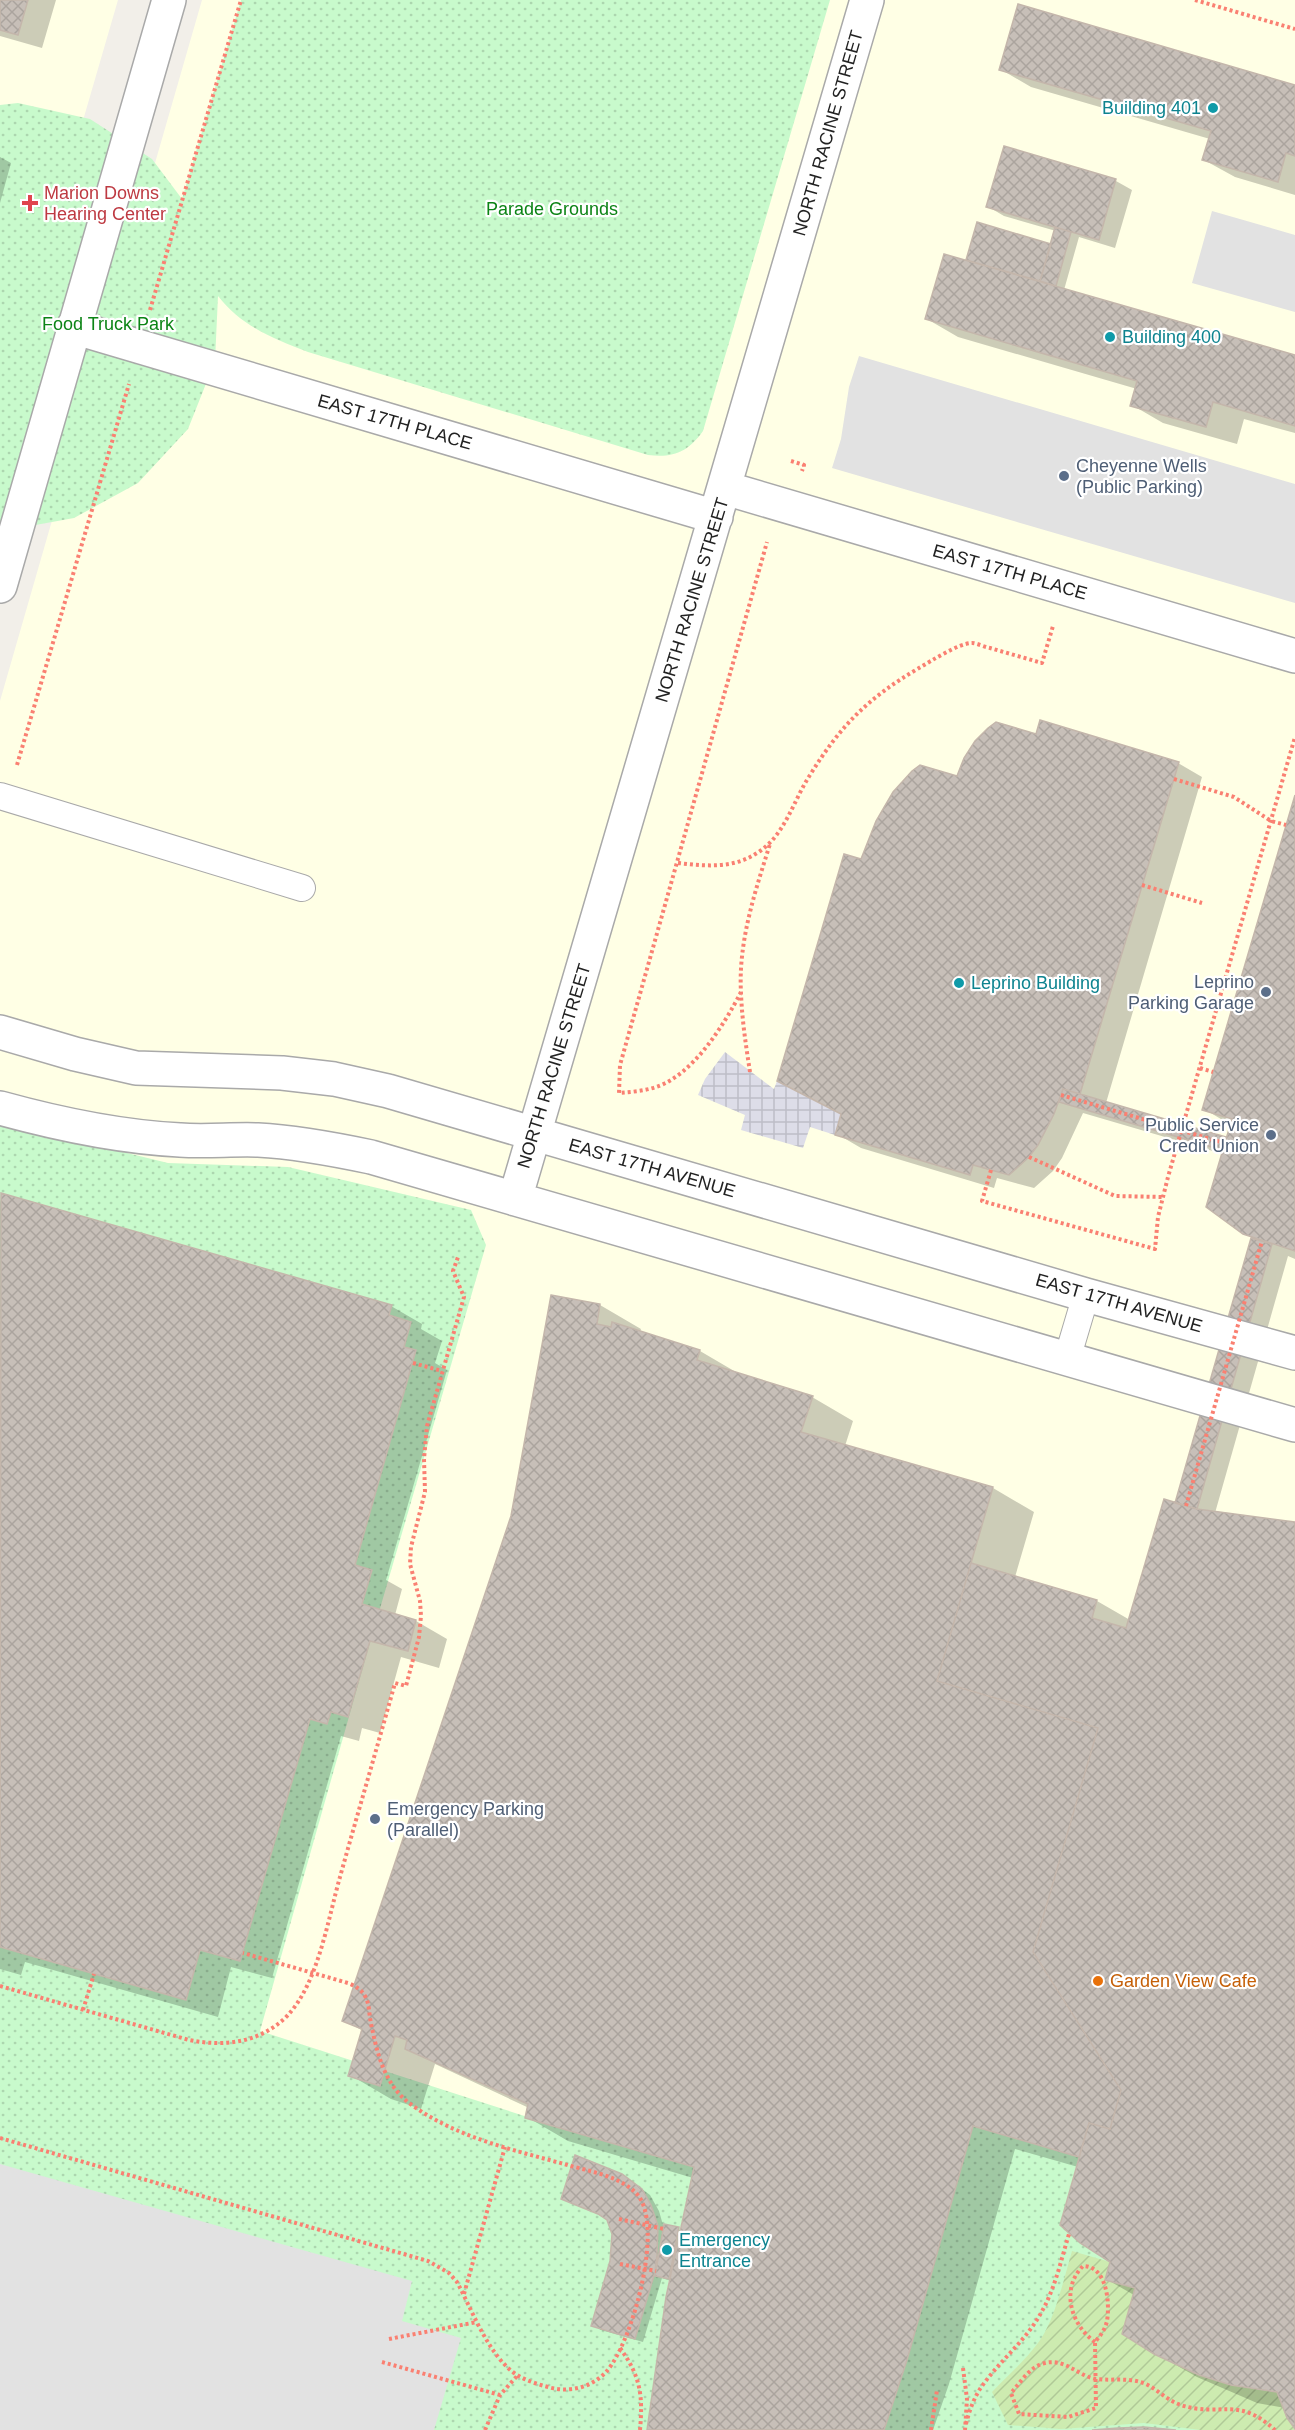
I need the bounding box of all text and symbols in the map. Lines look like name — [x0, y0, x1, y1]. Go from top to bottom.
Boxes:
street label: NORTH RACINE STREET — [789, 28, 867, 238]
place label: Building 401 — [1102, 98, 1201, 118]
marker: Building 401 — [1206, 101, 1220, 115]
place label: Marion Downs Hearing Center — [44, 183, 166, 224]
marker: Marion Downs Hearing Center — [21, 194, 39, 212]
park label: Parade Grounds — [486, 199, 618, 219]
park label: Food Truck Park — [42, 314, 175, 334]
place label: Building 400 — [1122, 327, 1221, 347]
marker: Building 400 — [1103, 330, 1117, 344]
street label: EAST 17TH PLACE — [315, 390, 475, 454]
place label: Cheyenne Wells (Public Parking) — [1076, 456, 1207, 497]
marker: Cheyenne Wells (Public Parking) — [1057, 469, 1071, 483]
street label: NORTH RACINE STREET — [651, 495, 733, 705]
street label: EAST 17TH PLACE — [930, 540, 1090, 604]
street label: NORTH RACINE STREET — [513, 961, 595, 1171]
place label: Leprino Parking Garage — [1128, 972, 1254, 1013]
place label: Leprino Building — [971, 973, 1100, 993]
marker: Leprino Building — [952, 976, 966, 990]
marker: Leprino Parking Garage — [1259, 985, 1273, 999]
place label: Public Service Credit Union — [1145, 1115, 1259, 1156]
marker: Public Service Credit Union — [1264, 1128, 1278, 1142]
street label: EAST 17TH AVENUE — [566, 1135, 738, 1201]
street label: EAST 17TH AVENUE — [1033, 1270, 1205, 1336]
place label: Emergency Parking (Parallel) — [387, 1799, 544, 1840]
marker: Emergency Parking (Parallel) — [368, 1812, 382, 1826]
place label: Garden View Cafe — [1110, 1971, 1257, 1991]
marker: Garden View Cafe — [1091, 1974, 1105, 1988]
place label: Emergency Entrance — [679, 2230, 770, 2271]
marker: Emergency Entrance — [660, 2243, 674, 2257]

